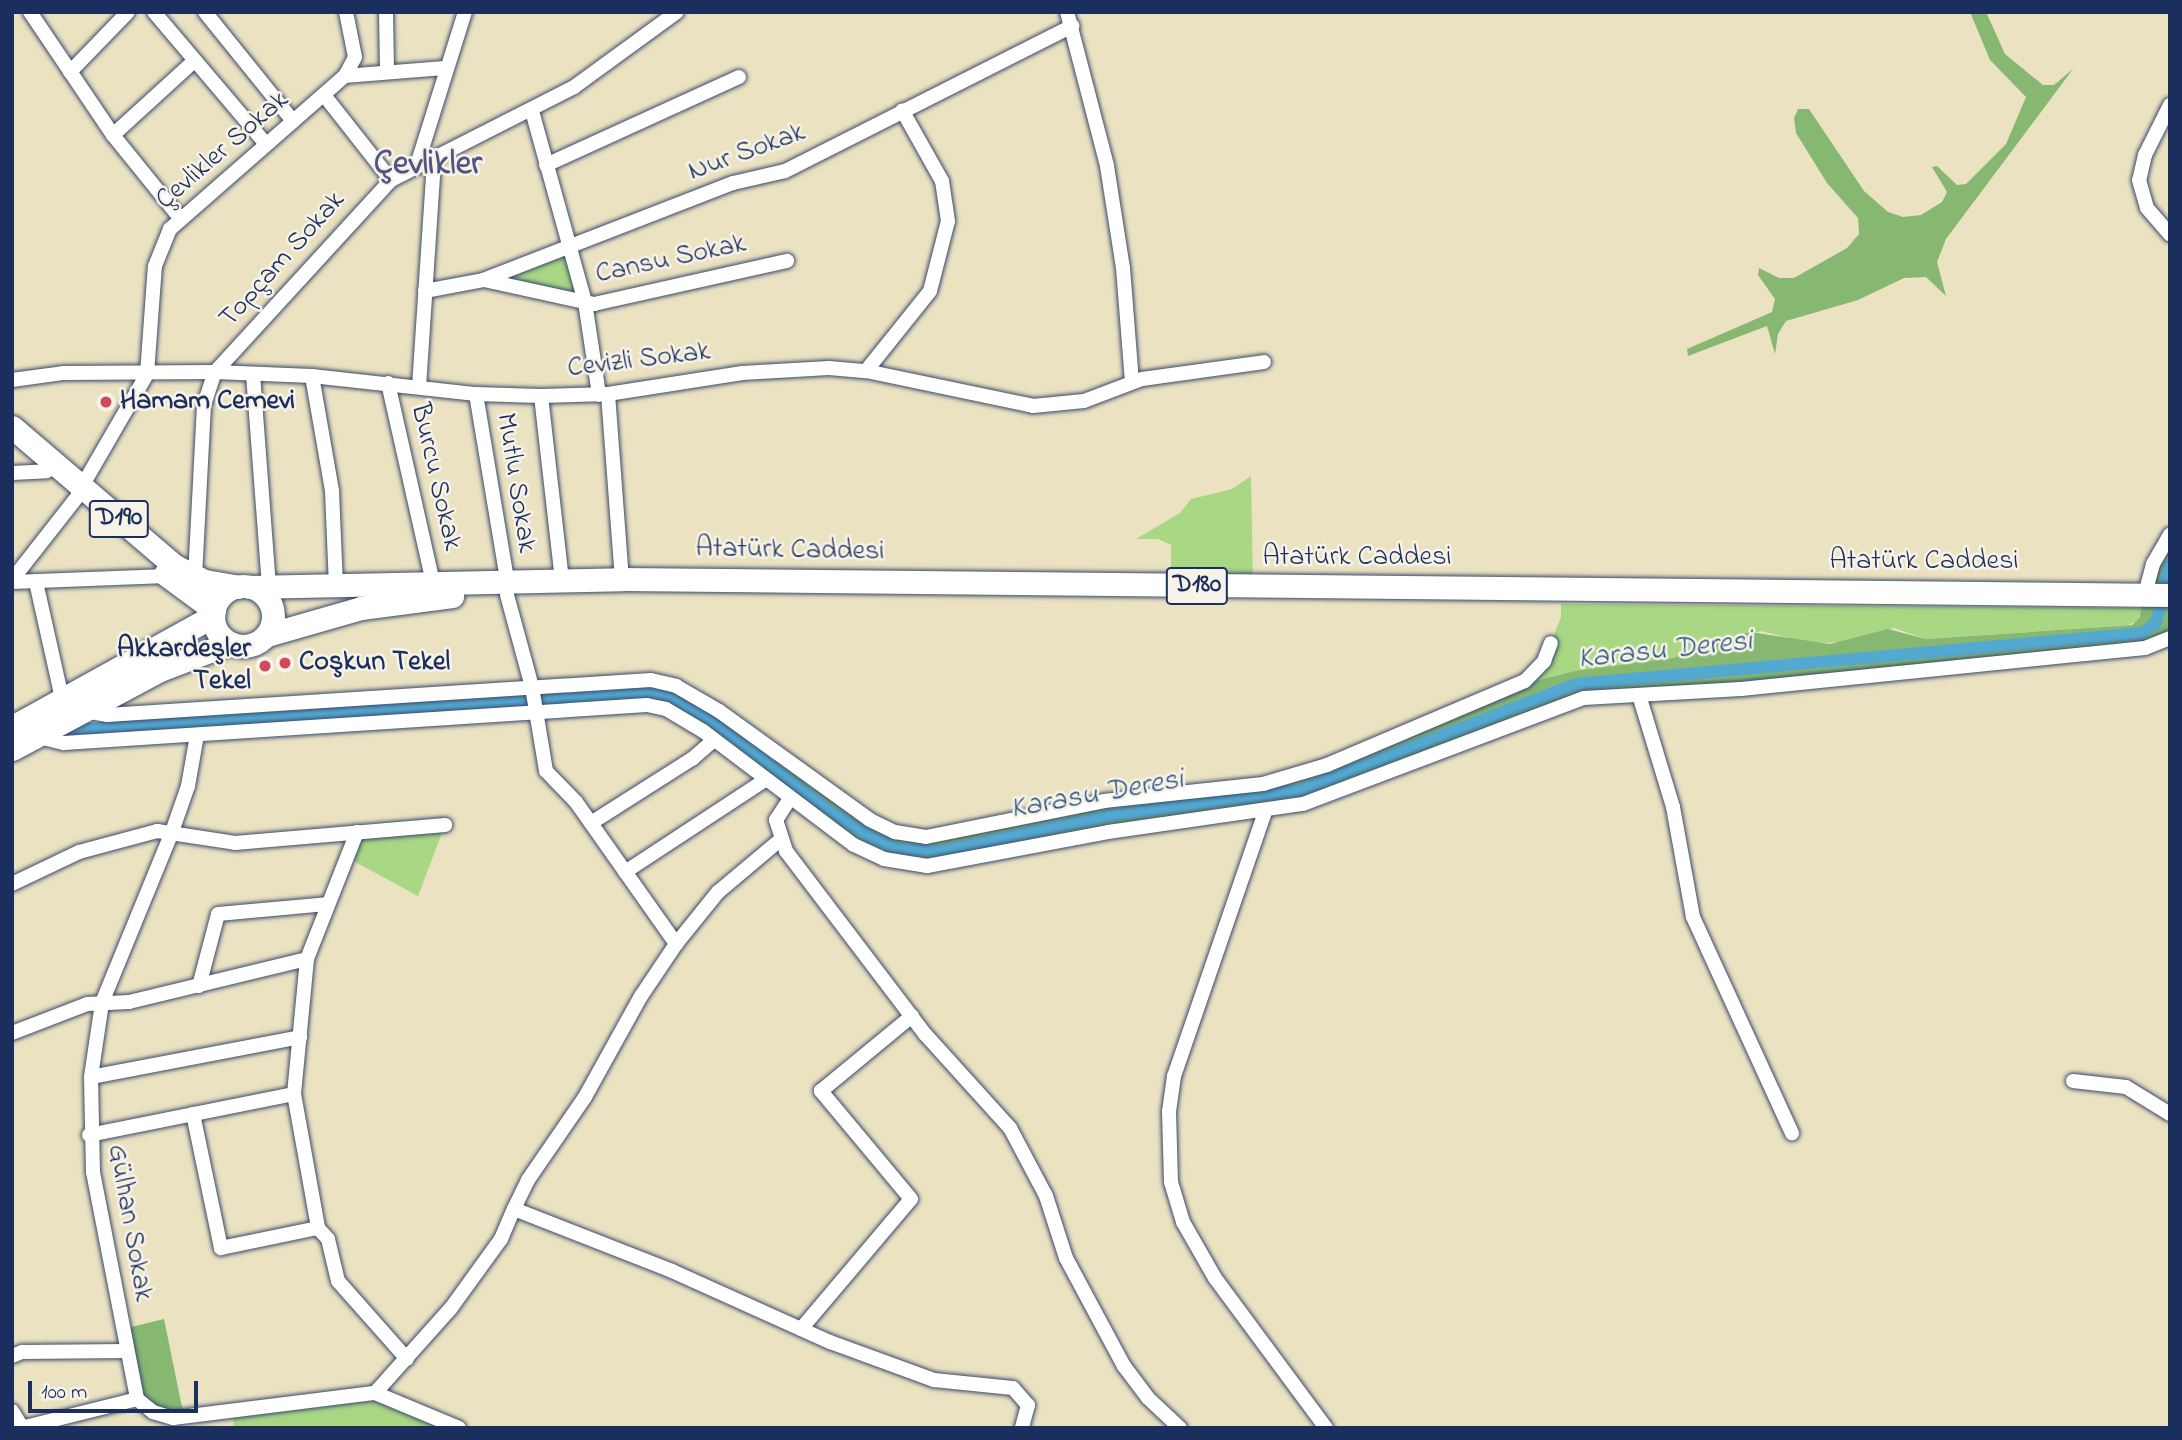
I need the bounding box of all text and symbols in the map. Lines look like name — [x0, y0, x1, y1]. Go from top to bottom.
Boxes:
street label: Çevlikler Sokak — [150, 84, 296, 218]
street label: Nur Sokak — [684, 116, 810, 190]
district label: Çevlikler — [374, 144, 482, 186]
street label: Topçam Sokak — [213, 185, 353, 335]
street label: Cansu Sokak — [593, 228, 749, 292]
street label: Cevizli Sokak — [566, 336, 712, 386]
place label: Hamam Cemevi — [120, 385, 295, 419]
marker: Hamam Cemevi — [98, 394, 114, 410]
street label: Burcu Sokak — [402, 400, 468, 554]
street label: Mutlu Sokak — [487, 411, 543, 555]
road number: D190 — [88, 496, 150, 541]
street label: Atatürk Caddesi — [695, 533, 885, 569]
street label: Atatürk Caddesi — [1263, 541, 1451, 575]
street label: Atatürk Caddesi — [1830, 545, 2018, 579]
road number: D180 — [1166, 564, 1228, 608]
water label: Karasu Deresi — [1576, 624, 1754, 678]
place label: Akkardeşler Tekel — [117, 633, 251, 699]
place label: Coşkun Tekel — [299, 646, 450, 680]
marker: Coşkun Tekel — [277, 655, 293, 671]
marker: Akkardeşler Tekel — [257, 658, 273, 674]
water label: Karasu Deresi — [1008, 762, 1186, 828]
street label: Gülhan Sokak — [99, 1142, 159, 1304]
scale bar — [32, 1366, 201, 1410]
text: 100 m — [41, 1378, 87, 1408]

